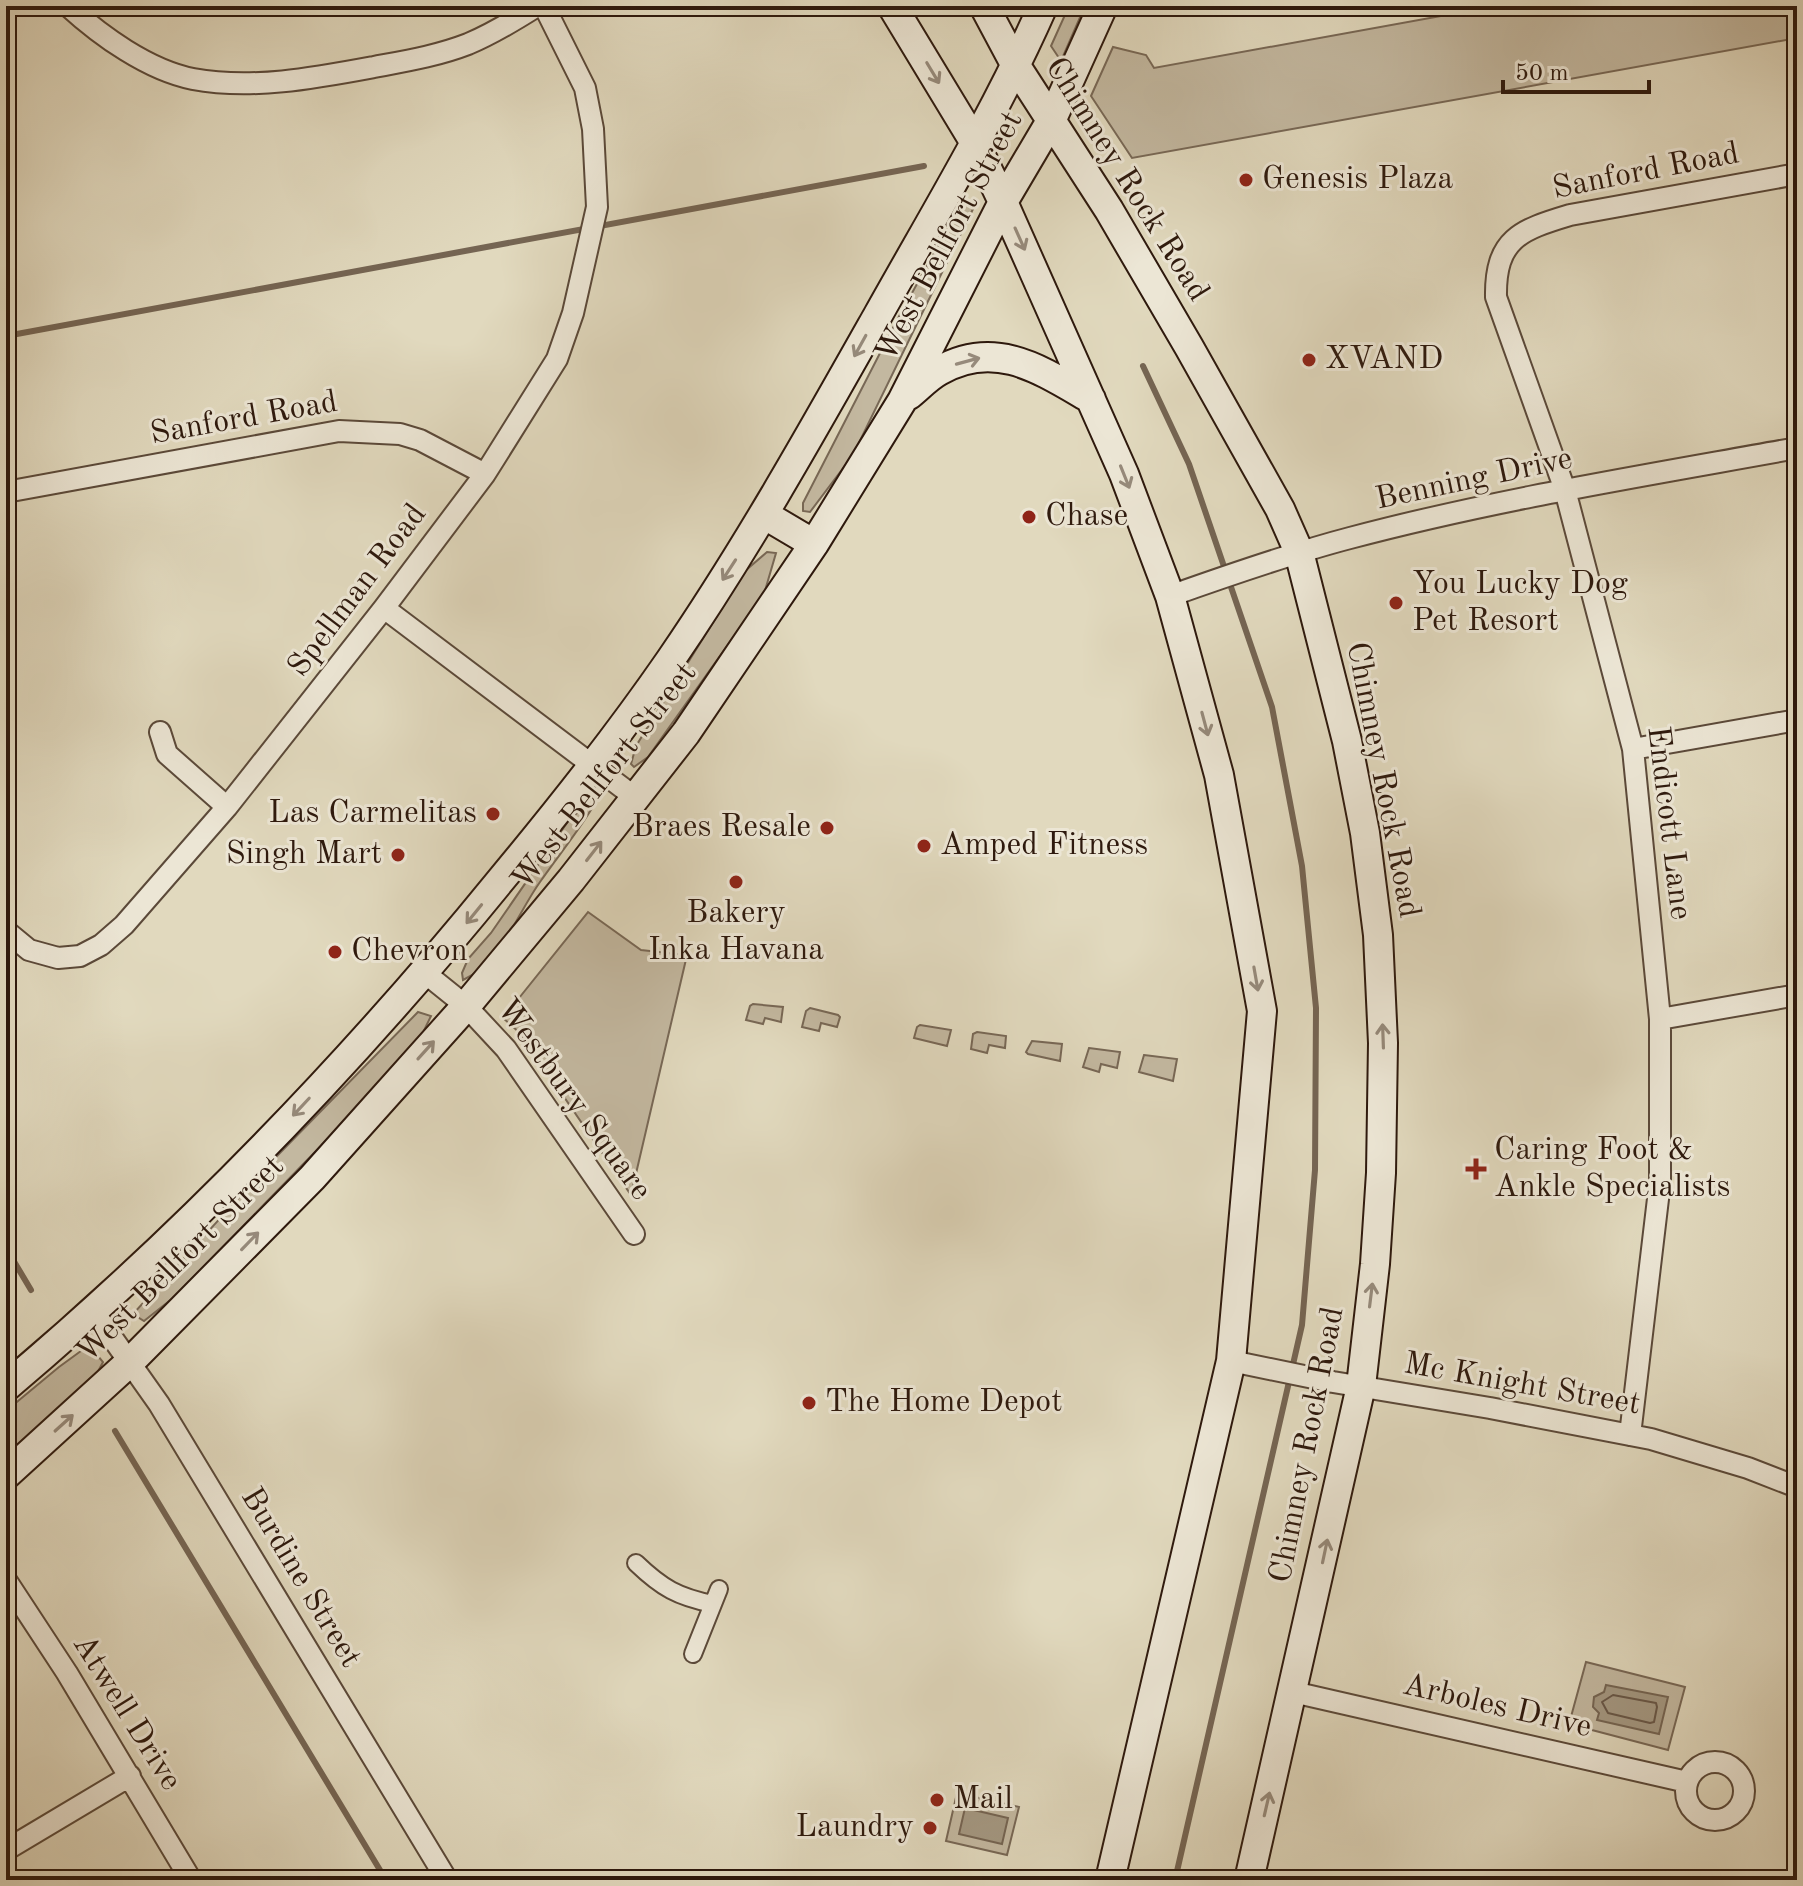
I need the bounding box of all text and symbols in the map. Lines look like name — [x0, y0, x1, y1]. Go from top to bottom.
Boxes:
scale bar — [1503, 44, 1649, 94]
street label: Chimney Rock Road — [1038, 53, 1214, 307]
one-way arrow — [925, 61, 941, 84]
text: 50 m — [1515, 62, 1569, 86]
street label: West Bellfort Street — [871, 107, 1029, 367]
street label: Sanford Road — [1550, 138, 1742, 206]
place label: Genesis Plaza — [1262, 164, 1453, 196]
marker: Genesis Plaza — [1237, 171, 1255, 189]
one-way arrow — [1013, 226, 1028, 251]
one-way arrow — [852, 334, 868, 357]
place label: XVAND — [1325, 344, 1443, 376]
marker: XVAND — [1300, 351, 1318, 369]
one-way arrow — [954, 352, 980, 367]
street label: Sanford Road — [148, 387, 340, 451]
street label: Benning Drive — [1373, 444, 1575, 516]
one-way arrow — [1119, 464, 1133, 489]
street label: Spellman Road — [283, 499, 433, 683]
place label: Chase — [1045, 501, 1128, 533]
marker: Chase — [1020, 508, 1038, 526]
one-way arrow — [721, 559, 737, 581]
place label: You Lucky Dog Pet Resort — [1412, 569, 1628, 638]
marker: You Lucky Dog Pet Resort — [1387, 594, 1405, 612]
street label: Chimney Rock Road — [1340, 639, 1424, 921]
street label: West Bellfort Street — [507, 657, 703, 897]
one-way arrow — [1198, 711, 1213, 737]
street label: Endicott Lane — [1640, 724, 1696, 922]
place label: Las Carmelitas — [268, 798, 477, 830]
marker: Las Carmelitas — [484, 805, 502, 823]
place label: Braes Resale — [632, 812, 811, 844]
marker: Braes Resale — [818, 819, 836, 837]
place label: Amped Fitness — [940, 830, 1148, 862]
marker: Amped Fitness — [915, 837, 933, 855]
place label: Singh Mart — [226, 839, 382, 871]
one-way arrow — [585, 841, 602, 862]
marker: Singh Mart — [389, 846, 407, 864]
marker: Bakery Inka Havana — [727, 873, 745, 891]
place label: Bakery Inka Havana — [648, 898, 824, 967]
one-way arrow — [465, 903, 483, 923]
place label: Chevron — [351, 936, 468, 968]
marker: Chevron — [326, 943, 344, 961]
one-way arrow — [1249, 966, 1264, 991]
street label: Westbury Square — [489, 993, 657, 1207]
one-way arrow — [1375, 1023, 1390, 1050]
one-way arrow — [417, 1040, 436, 1060]
one-way arrow — [292, 1097, 310, 1117]
place label: Caring Foot & Ankle Specialists — [1494, 1135, 1730, 1204]
street label: West Bellfort Street — [71, 1150, 291, 1370]
marker: Caring Foot & Ankle Specialists — [1465, 1158, 1487, 1180]
one-way arrow — [240, 1232, 259, 1251]
one-way arrow — [1364, 1282, 1379, 1309]
street label: Chimney Rock Road — [1266, 1304, 1350, 1586]
street label: Mc Knight Street — [1401, 1348, 1643, 1422]
place label: The Home Depot — [825, 1387, 1062, 1419]
marker: The Home Depot — [800, 1394, 818, 1412]
one-way arrow — [54, 1413, 74, 1432]
street label: Burdine Street — [234, 1483, 366, 1673]
one-way arrow — [1318, 1538, 1333, 1564]
street label: Atwell Drive — [66, 1630, 186, 1796]
street label: Arboles Drive — [1399, 1670, 1595, 1744]
place label: Mail — [953, 1784, 1013, 1816]
marker: Mail — [928, 1791, 946, 1809]
one-way arrow — [1260, 1792, 1275, 1818]
place label: Laundry — [796, 1812, 914, 1844]
marker: Laundry — [921, 1819, 939, 1837]

